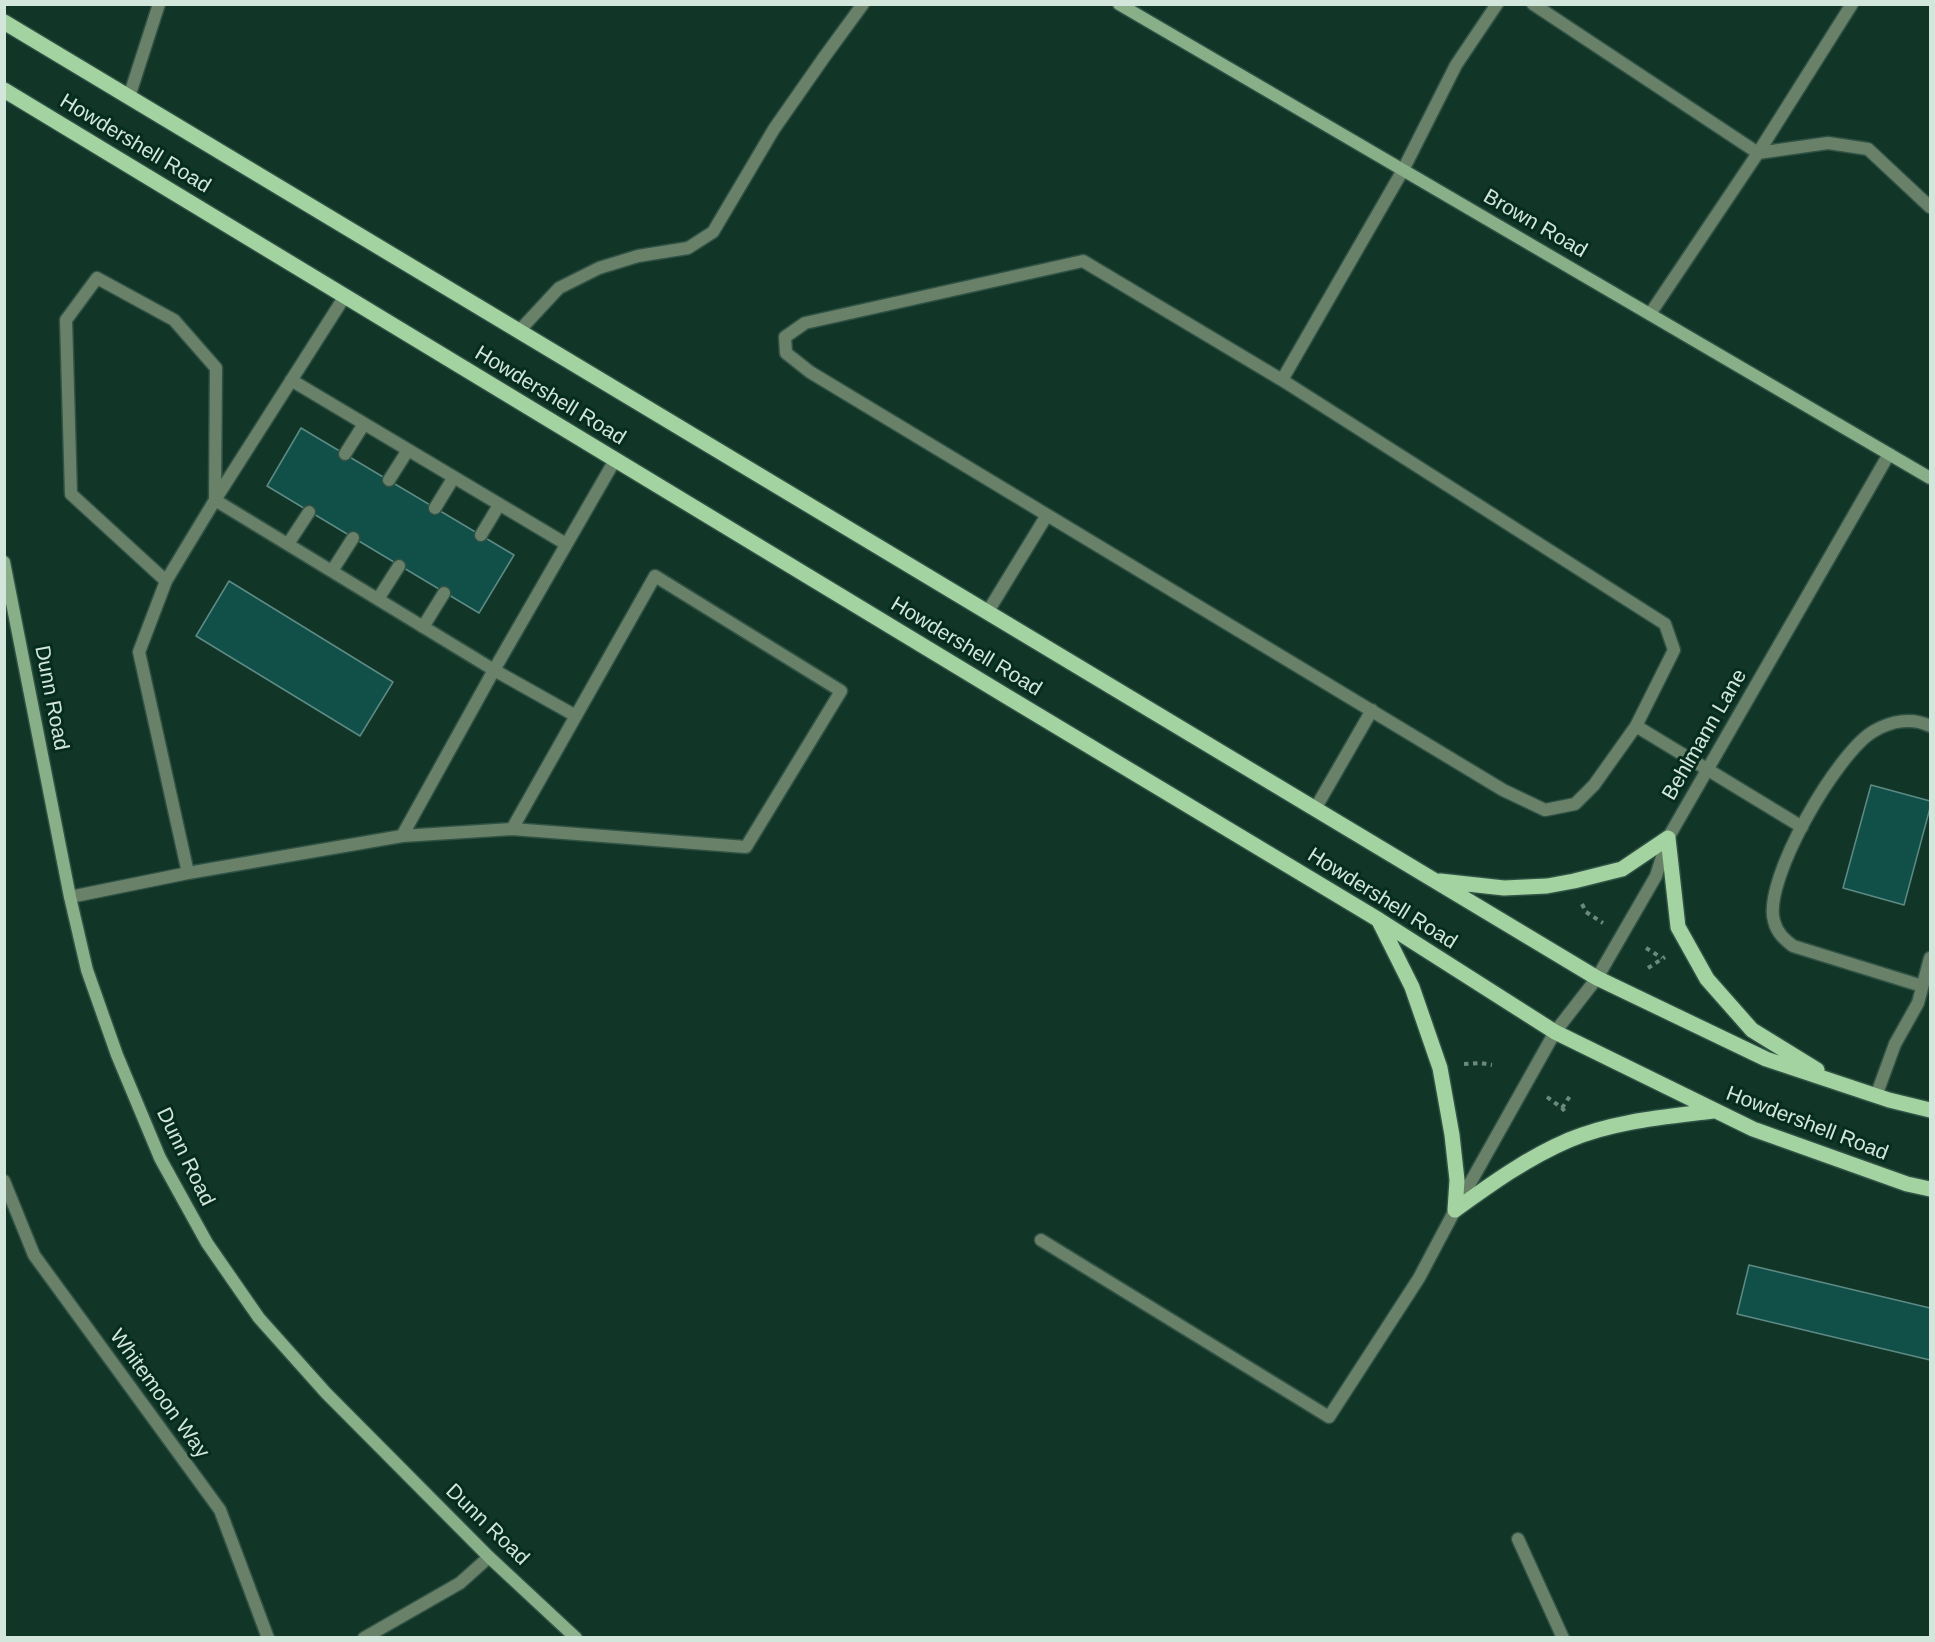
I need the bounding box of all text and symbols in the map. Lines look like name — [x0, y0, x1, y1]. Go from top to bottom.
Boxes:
street label: Howdershell Road — [55, 89, 215, 199]
street label: Brown Road — [1479, 184, 1591, 264]
street label: Howdershell Road — [470, 341, 630, 451]
street label: Howdershell Road — [886, 592, 1046, 702]
street label: Dunn Road — [28, 643, 74, 753]
street label: Behlmann Lane — [1657, 665, 1753, 805]
street label: Howdershell Road — [1303, 843, 1461, 955]
street label: Howdershell Road — [1722, 1081, 1892, 1167]
street label: Dunn Road — [150, 1104, 220, 1210]
street label: Whitemoon Way — [104, 1325, 214, 1463]
street label: Dunn Road — [440, 1479, 534, 1571]

